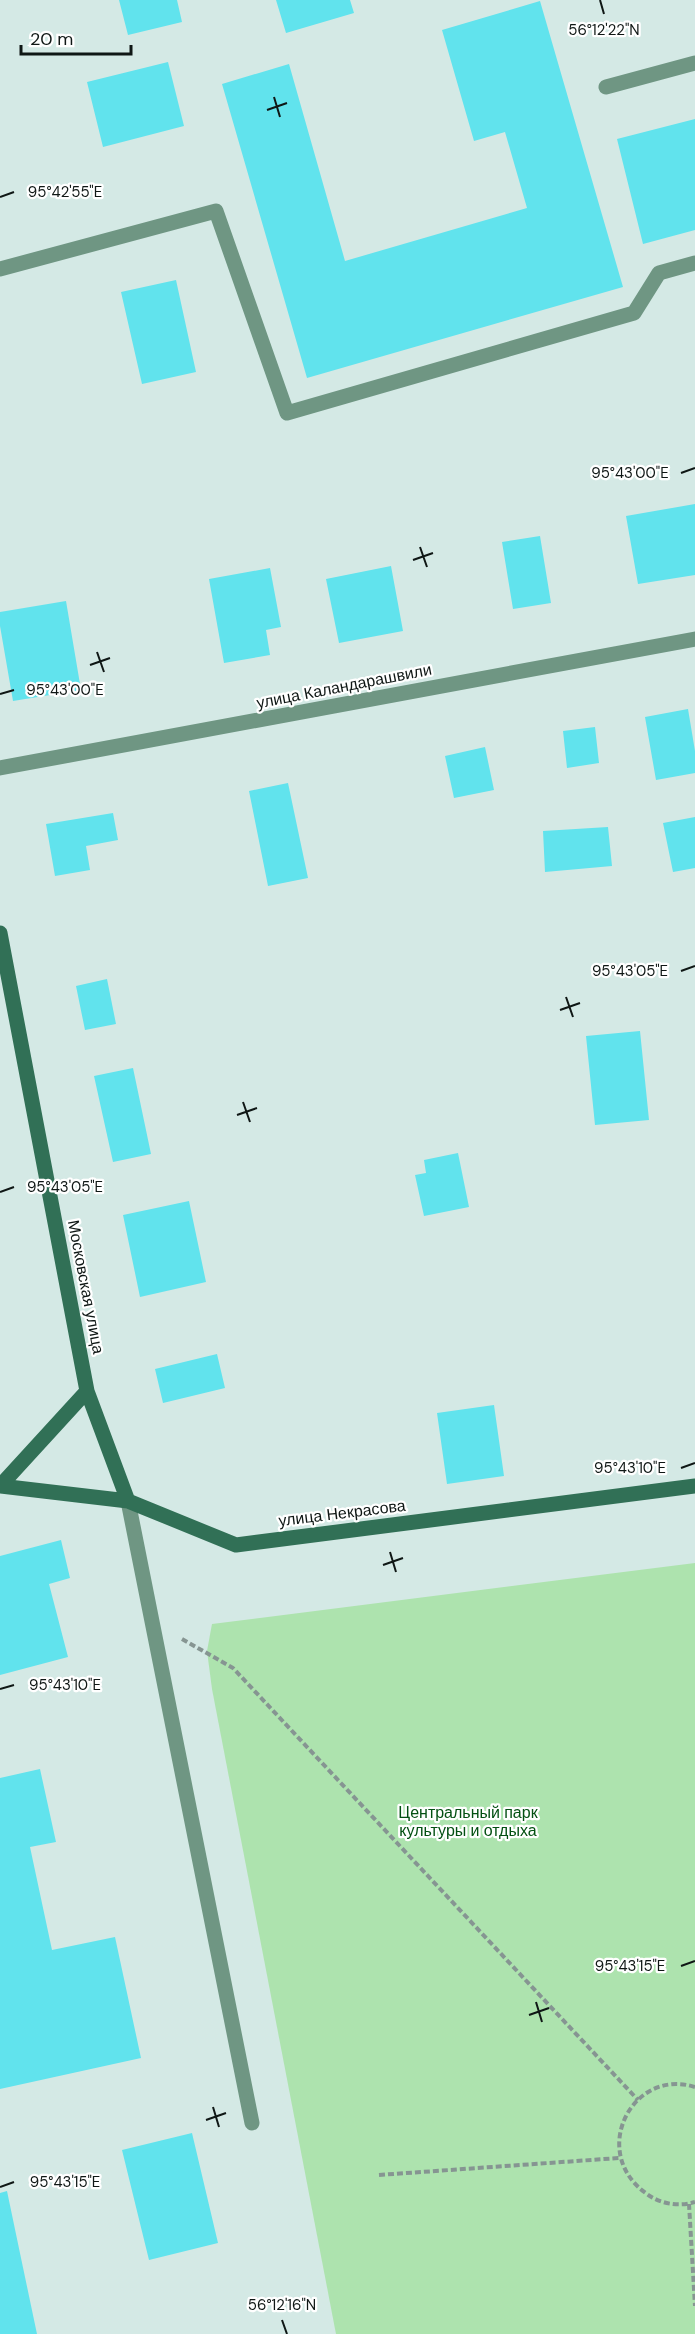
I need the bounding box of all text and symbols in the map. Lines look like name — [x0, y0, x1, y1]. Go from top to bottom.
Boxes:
scale bar — [21, 18, 130, 56]
text: 56°12'22"N — [568, 20, 640, 40]
text: 20 m — [30, 27, 73, 51]
text: 95°42'55"E — [28, 182, 102, 202]
text: 95°43'00"E — [591, 463, 669, 483]
street label: улица Каландарашвили — [255, 659, 433, 713]
text: 95°43'00"E — [26, 680, 104, 700]
text: 95°43'05"E — [592, 961, 668, 981]
text: 95°43'05"E — [27, 1177, 103, 1197]
street label: Московская улица — [63, 1218, 109, 1356]
text: 95°43'10"E — [594, 1458, 666, 1478]
street label: улица Некрасова — [277, 1495, 407, 1531]
text: 95°43'10"E — [29, 1675, 101, 1695]
park label: Центральный парк культуры и отдыха — [398, 1802, 539, 1841]
text: 95°43'15"E — [595, 1956, 665, 1976]
text: 95°43'15"E — [30, 2172, 100, 2192]
text: 56°12'16"N — [248, 2295, 316, 2315]

